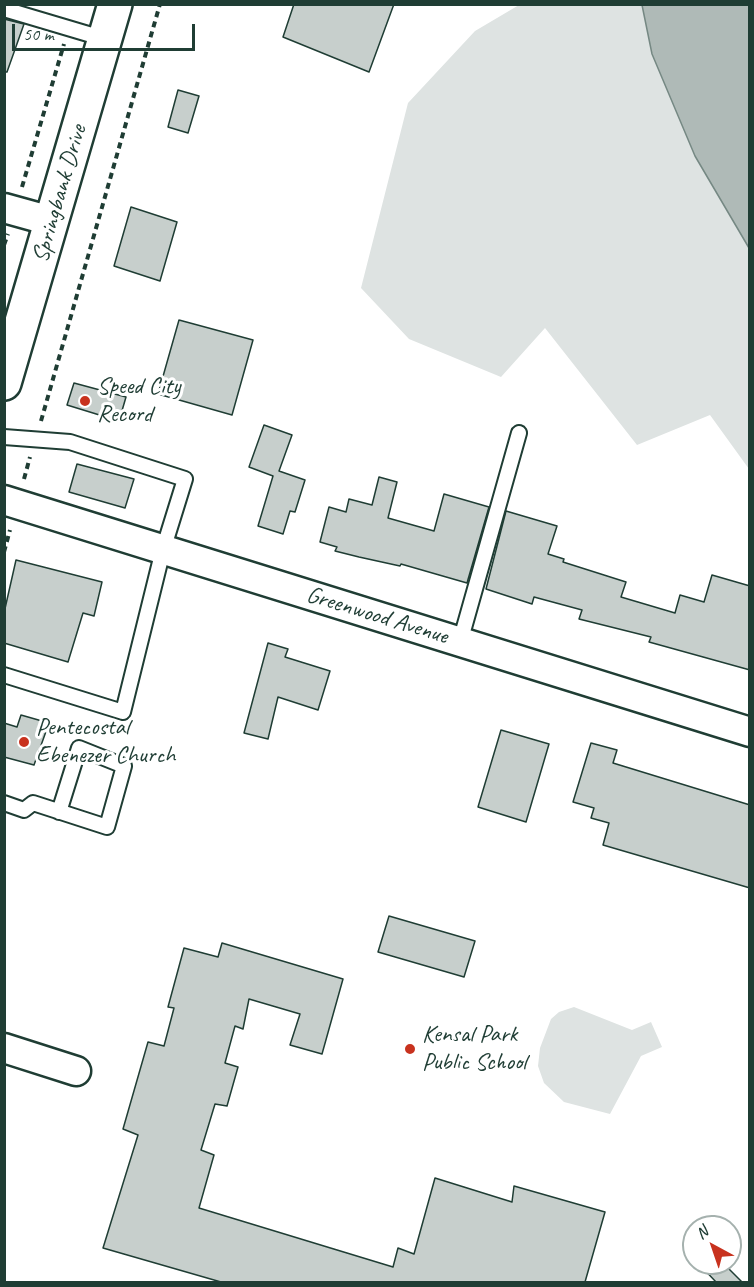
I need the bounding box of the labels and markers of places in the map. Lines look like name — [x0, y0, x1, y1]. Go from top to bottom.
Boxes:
place label: Speed City Record — [97, 373, 181, 429]
marker: Speed City Record — [78, 394, 92, 408]
place label: Pentecostal Ebenezer Church — [36, 714, 175, 770]
marker: Pentecostal Ebenezer Church — [17, 735, 31, 749]
place label: Kensal Park Public School — [422, 1021, 526, 1077]
marker: Kensal Park Public School — [403, 1042, 417, 1056]

